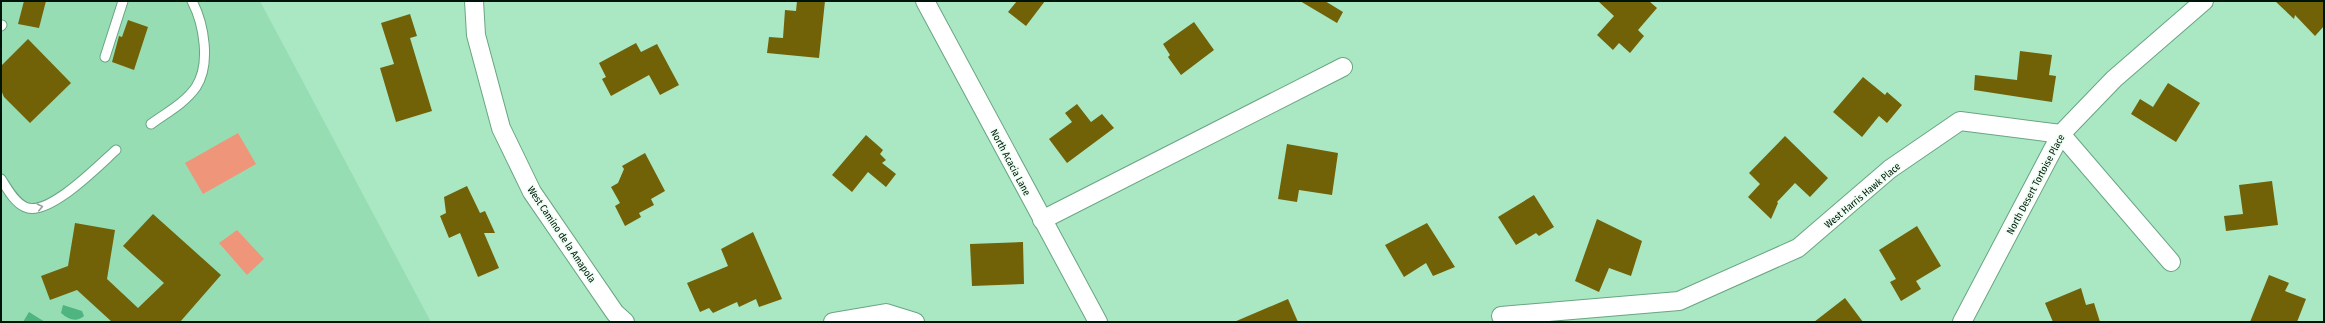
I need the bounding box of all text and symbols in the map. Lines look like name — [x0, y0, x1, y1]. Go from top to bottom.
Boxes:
street label: North Acacia Lane — [988, 127, 1033, 198]
street label: North Desert Tortoise Place — [2004, 132, 2067, 237]
street label: West Harris Hawk Place — [1822, 160, 1903, 231]
street label: West Camino de la Amapola — [524, 184, 598, 285]
one-way arrow — [37, 203, 43, 211]

